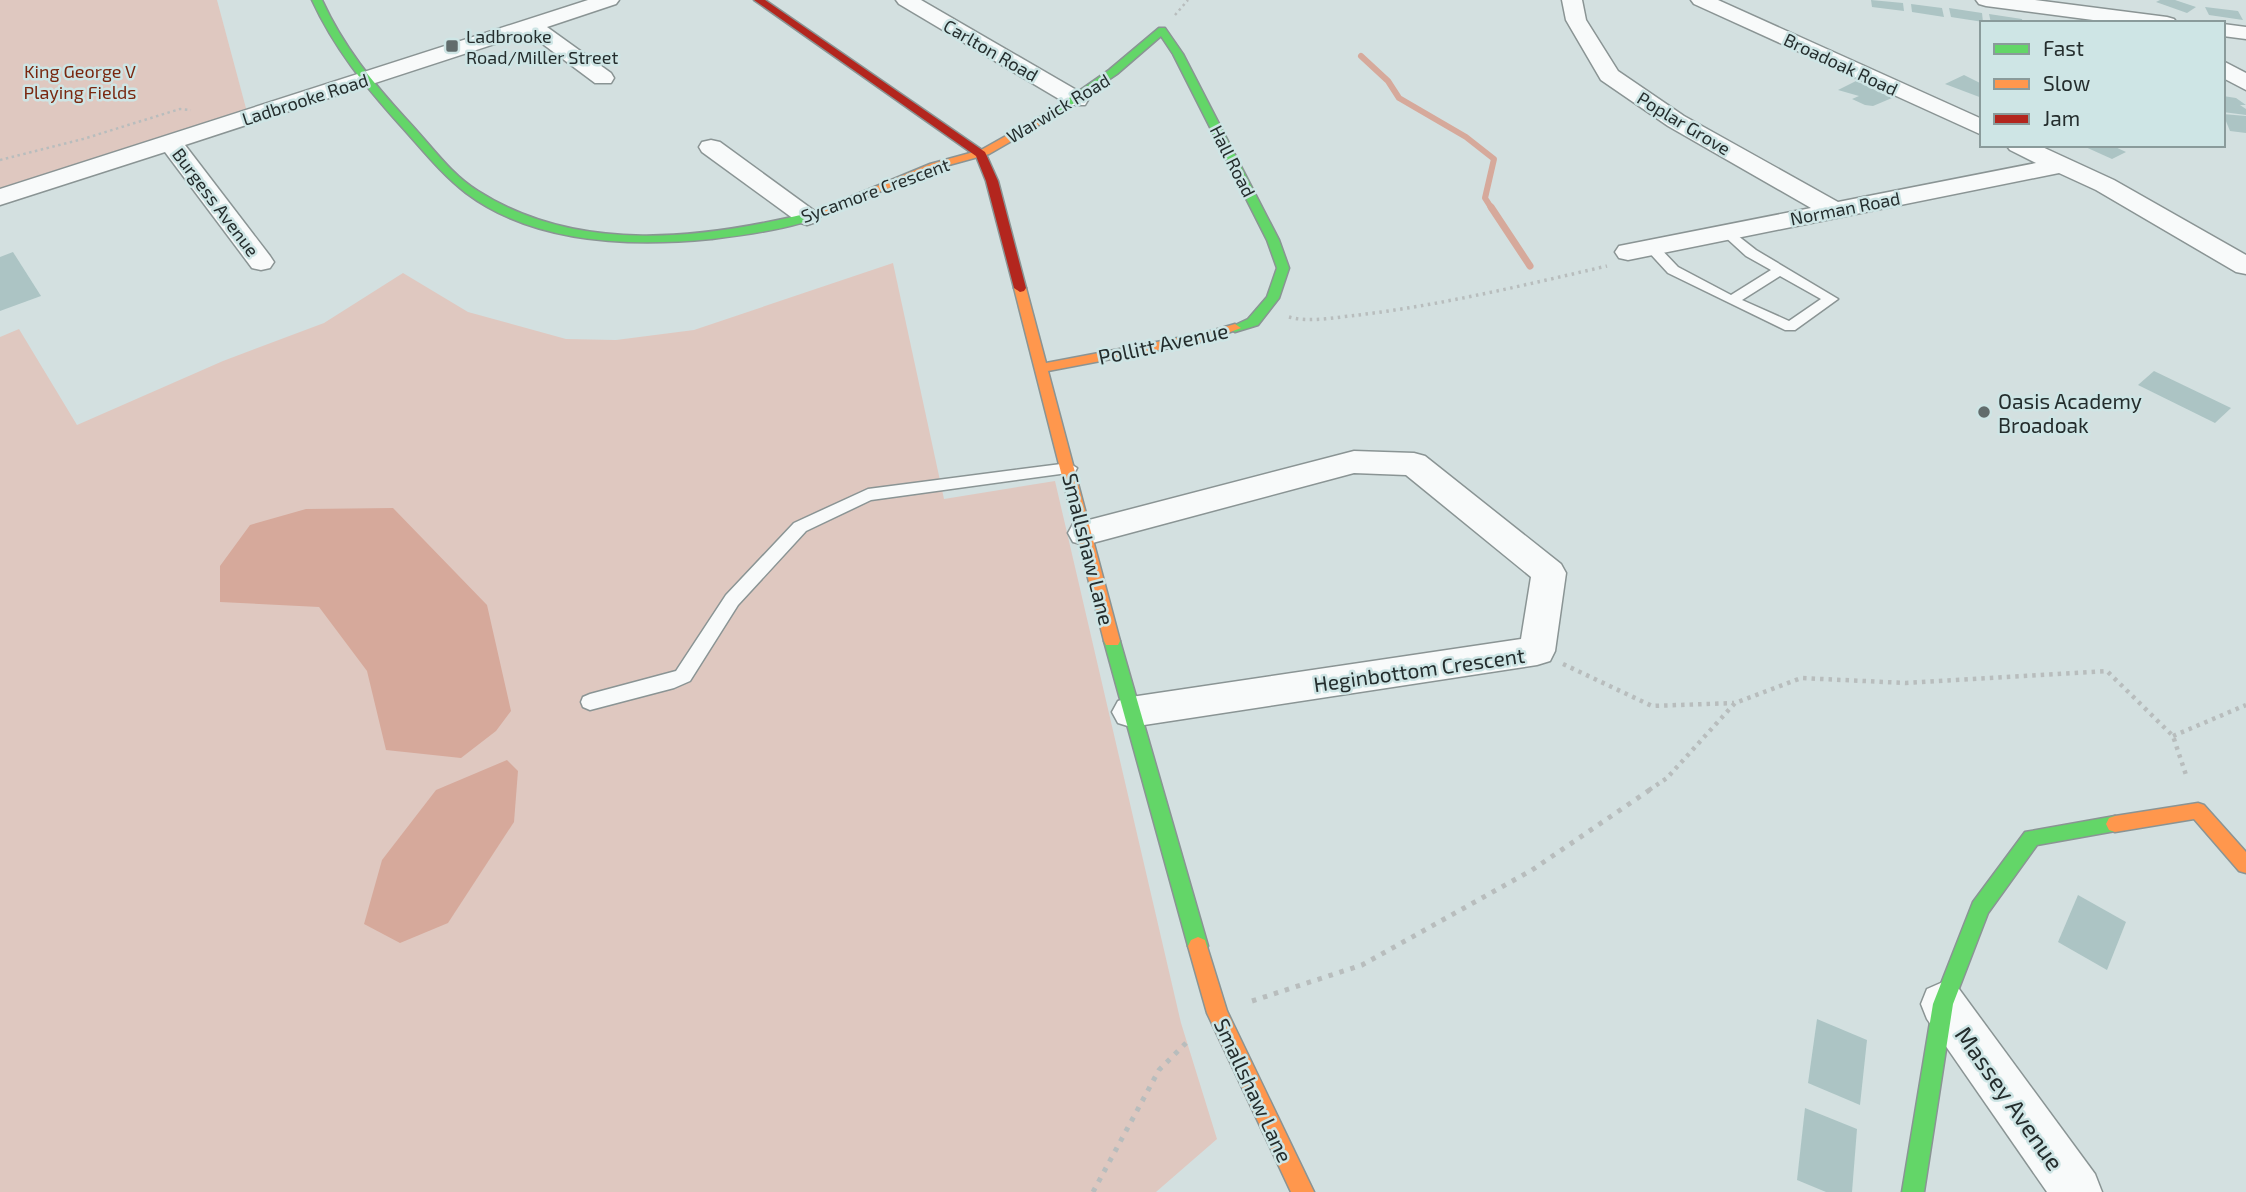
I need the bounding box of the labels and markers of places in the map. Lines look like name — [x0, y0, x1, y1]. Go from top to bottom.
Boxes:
place label: Ladbrooke Road/Miller Street — [466, 25, 618, 68]
marker: Ladbrooke Road/Miller Street — [444, 38, 460, 54]
place label: Oasis Academy Broadoak — [1998, 388, 2142, 437]
marker: Oasis Academy Broadoak — [1976, 404, 1992, 420]

